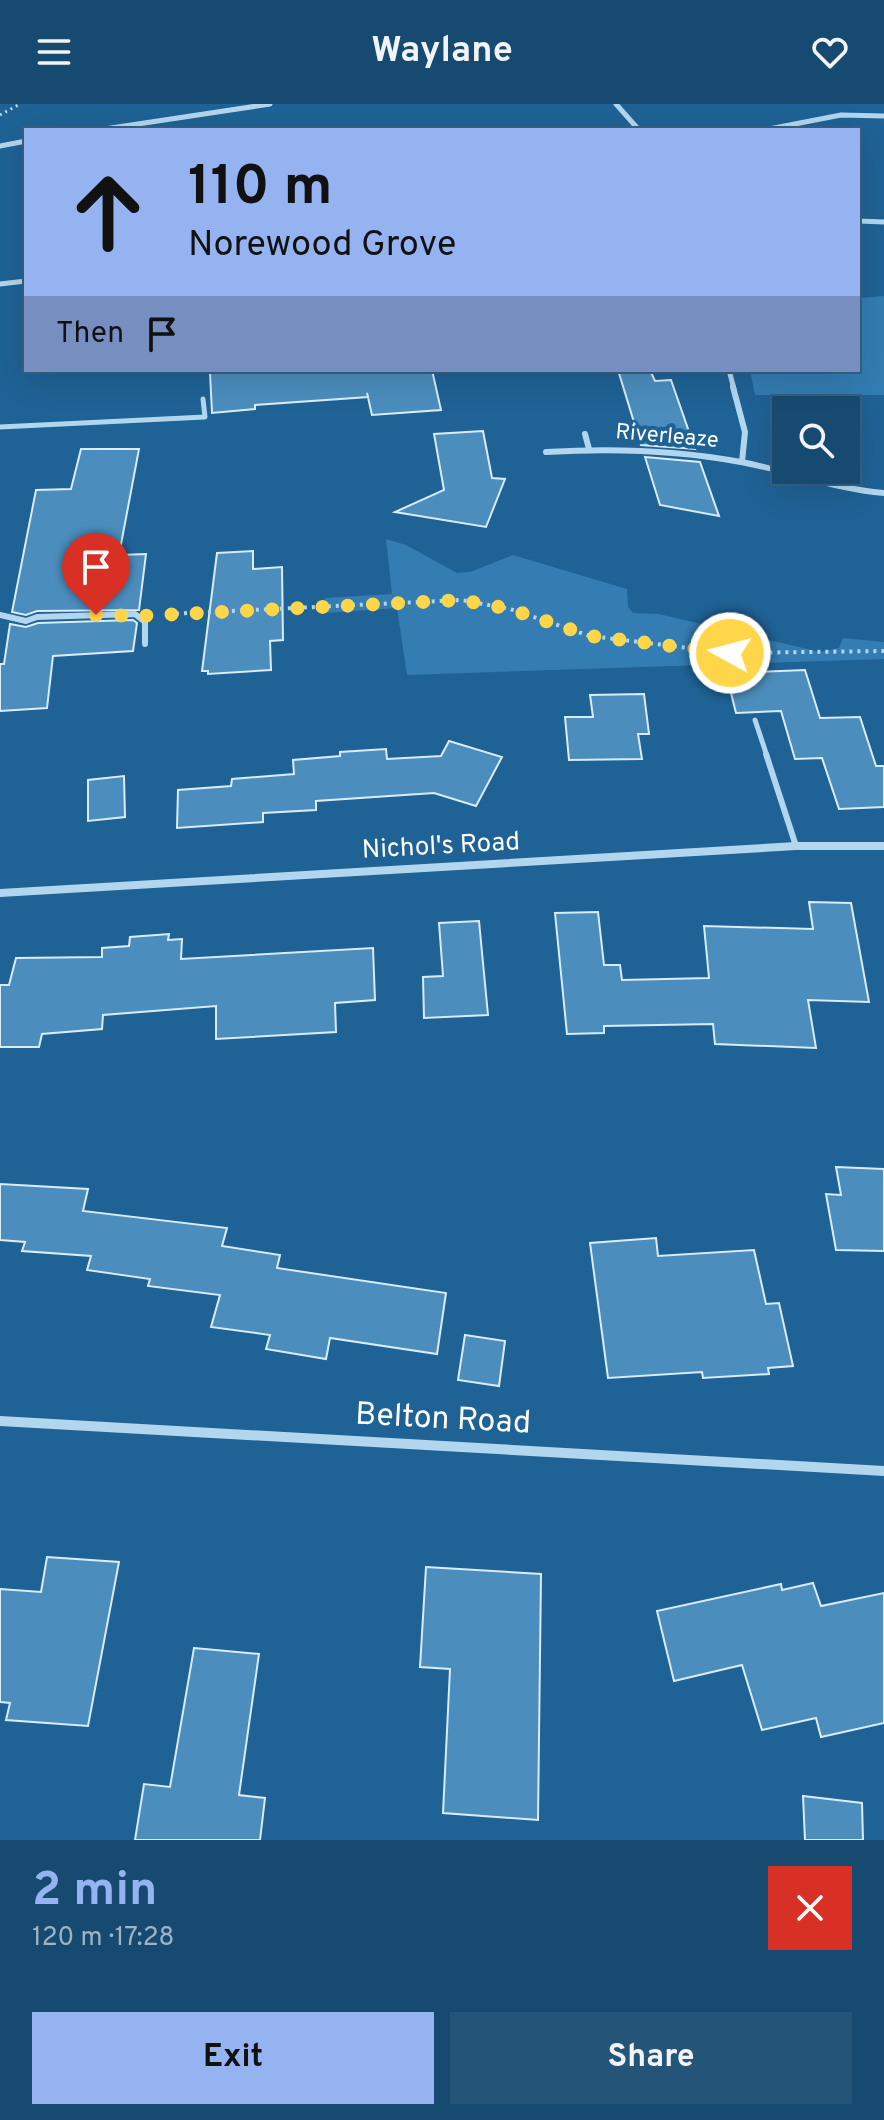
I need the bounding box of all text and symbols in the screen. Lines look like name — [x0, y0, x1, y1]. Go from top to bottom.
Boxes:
text: Waylane — [371, 29, 513, 75]
icon: menu — [32, 30, 76, 74]
icon: heart — [808, 30, 852, 74]
text: 110 m — [188, 154, 333, 224]
icon: ahead — [56, 160, 160, 264]
text: Norewood Grove — [188, 223, 456, 269]
icon: arrive — [140, 312, 184, 356]
text: Then — [56, 316, 124, 353]
map controls — [772, 396, 860, 484]
button: search — [772, 396, 860, 484]
street label: Riverleaze — [614, 419, 720, 455]
pin — [62, 533, 130, 615]
icon: arrive — [74, 545, 118, 589]
position arrow — [688, 611, 772, 695]
street label: Nichol's Road — [361, 826, 521, 868]
street label: Belton Road — [354, 1395, 532, 1445]
text: 2 min — [32, 1862, 157, 1922]
button: close — [768, 1866, 852, 1950]
text: 120 m · 17:28 — [32, 1922, 174, 1955]
button: Exit — [32, 2012, 434, 2104]
button: Share — [450, 2012, 852, 2104]

